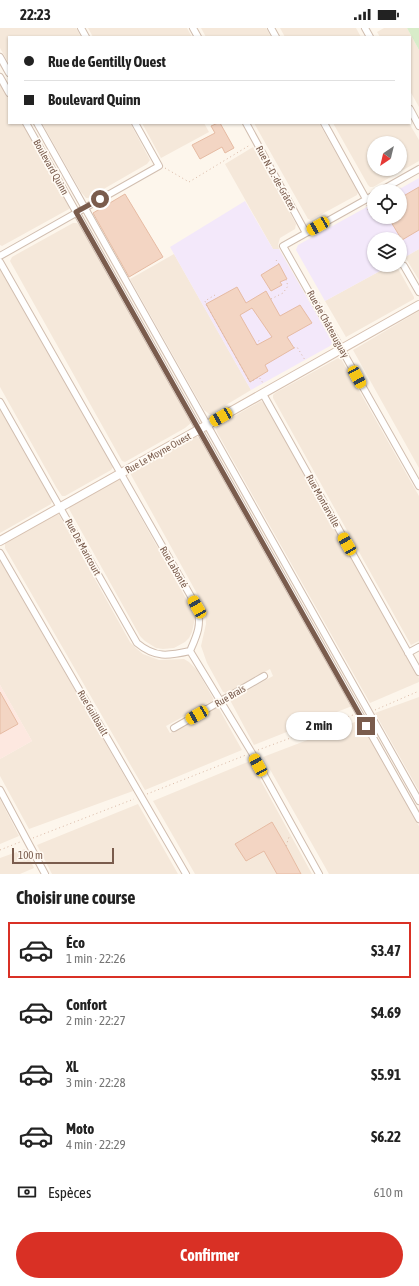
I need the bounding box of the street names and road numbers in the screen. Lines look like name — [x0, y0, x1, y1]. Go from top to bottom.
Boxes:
street label: Boulevard Quinn — [31, 137, 71, 197]
street label: Rue N.-D.-de-Grâces — [254, 144, 298, 212]
street label: Rue de Châteauguay — [305, 288, 351, 360]
street label: Rue Le Moyne Ouest — [123, 430, 193, 476]
street label: Rue Montarville — [304, 473, 342, 530]
street label: Rue De Maricourt — [63, 517, 103, 577]
street label: Rue Labonté — [158, 544, 190, 590]
street label: Rue Brais — [213, 683, 248, 709]
street label: Rue Guilbault — [76, 688, 110, 738]

